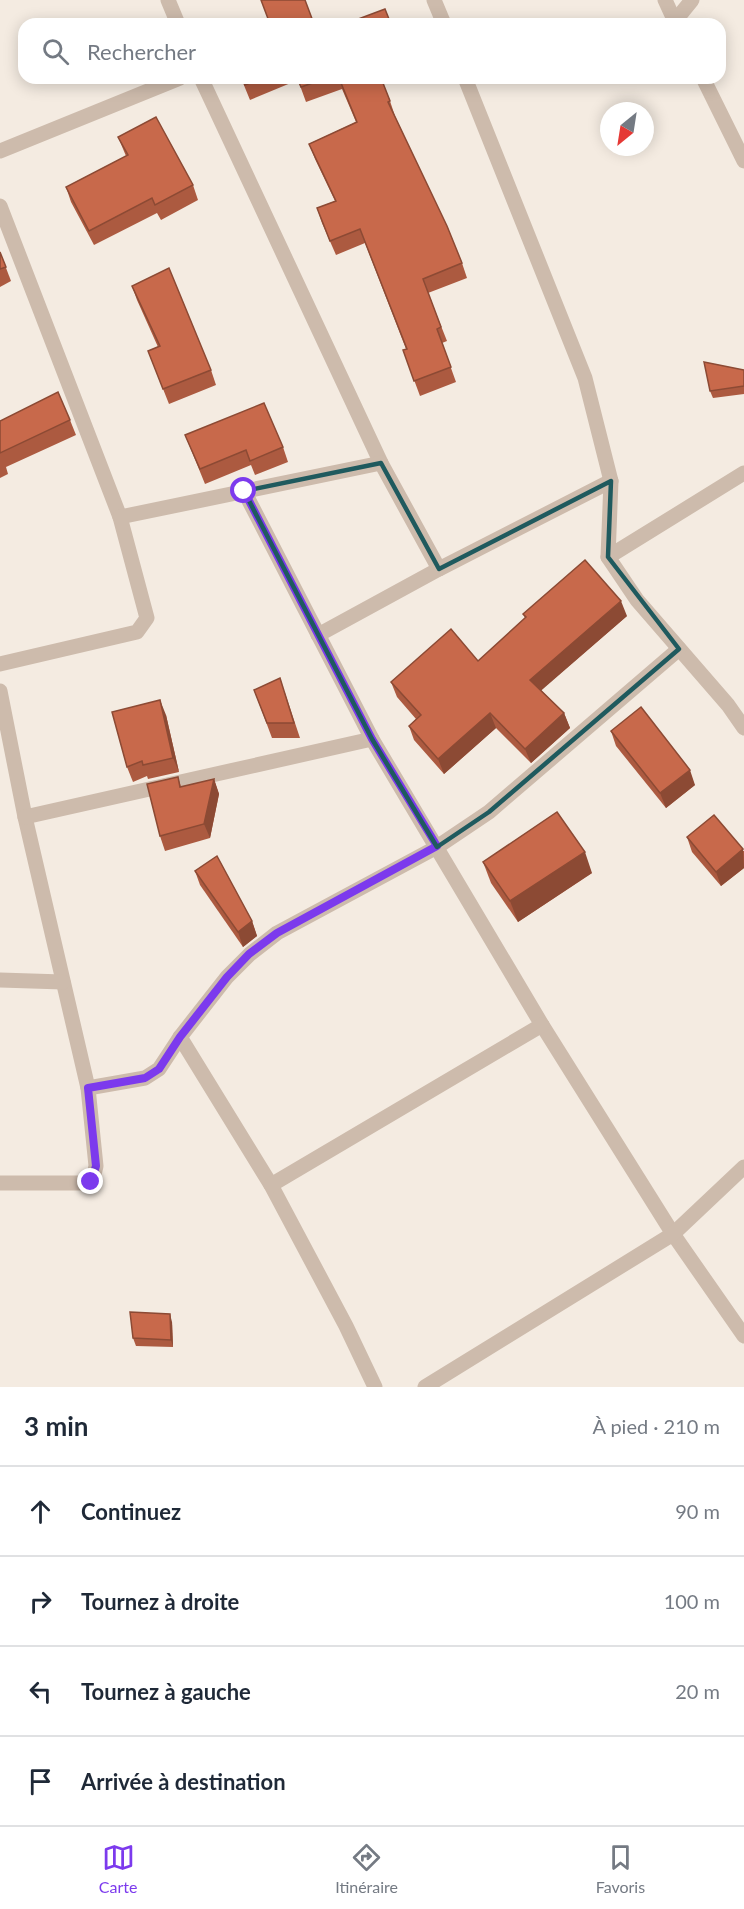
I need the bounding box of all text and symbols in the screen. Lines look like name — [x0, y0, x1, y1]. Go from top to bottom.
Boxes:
search box — [18, 18, 726, 84]
icon: search — [39, 35, 72, 68]
text: Rechercher — [87, 38, 196, 65]
north arrow — [600, 102, 654, 156]
route start — [230, 477, 256, 503]
route end — [77, 1168, 103, 1194]
text: 3 min — [24, 1410, 88, 1442]
text: À pied · 210 m — [592, 1414, 720, 1438]
icon: ahead — [24, 1495, 57, 1528]
text: Continuez — [81, 1498, 181, 1525]
text: 90 m — [675, 1499, 720, 1523]
icon: right — [24, 1585, 57, 1618]
text: Tournez à droite — [81, 1588, 239, 1615]
text: 100 m — [664, 1589, 720, 1613]
icon: left — [24, 1675, 57, 1708]
text: Tournez à gauche — [81, 1678, 251, 1705]
text: 20 m — [675, 1679, 720, 1703]
icon: arrive — [24, 1765, 57, 1798]
text: Arrivée à destination — [81, 1768, 286, 1795]
tab: Carte — [99, 1841, 137, 1896]
tab: Itinéraire — [335, 1841, 398, 1896]
tab: Favoris — [596, 1841, 645, 1896]

